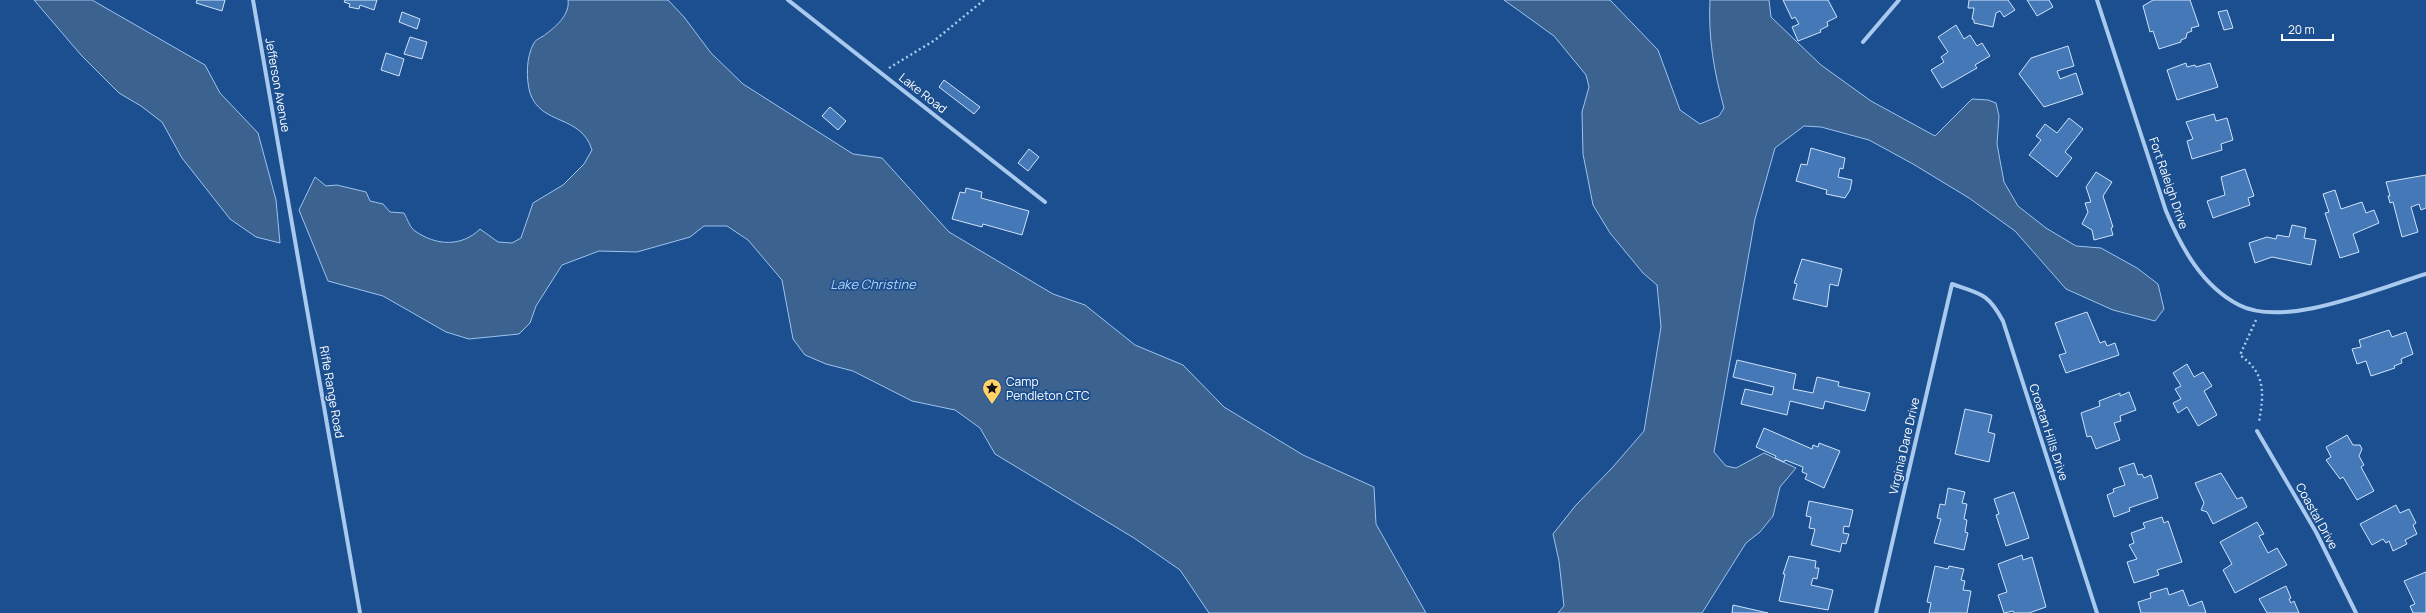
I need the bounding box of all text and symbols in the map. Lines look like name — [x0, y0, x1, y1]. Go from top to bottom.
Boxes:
scale bar — [2282, 16, 2333, 42]
text: 20 m — [2288, 21, 2315, 38]
street label: Jefferson Avenue — [261, 37, 295, 133]
street label: Lake Road — [896, 69, 950, 117]
street label: Fort Raleigh Drive — [2145, 135, 2193, 231]
water label: Lake Christine — [830, 275, 917, 293]
street label: Rifle Range Road — [316, 344, 348, 440]
place label: Camp Pendleton CTC — [1006, 373, 1090, 404]
place icon: Camp Pendleton CTC — [981, 377, 1003, 405]
street label: Croatan Hills Drive — [2025, 381, 2073, 483]
street label: Virginia Dare Drive — [1885, 396, 1923, 496]
street label: Coastal Drive — [2292, 480, 2342, 552]

